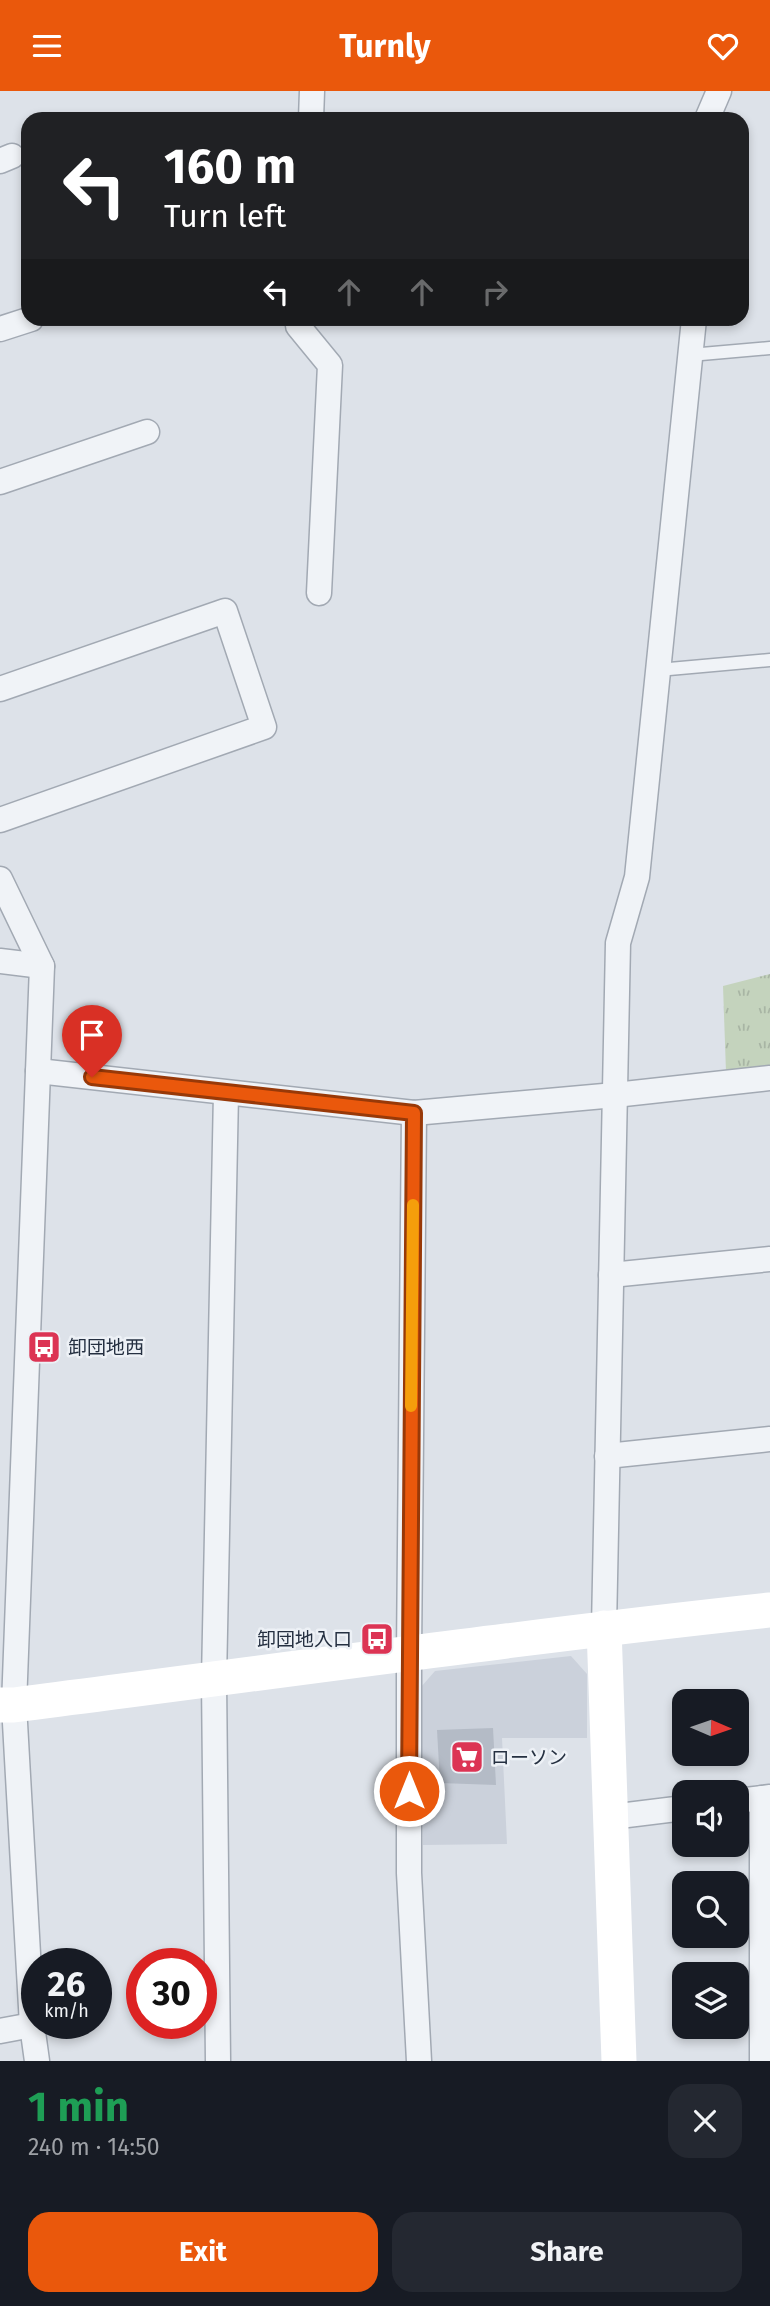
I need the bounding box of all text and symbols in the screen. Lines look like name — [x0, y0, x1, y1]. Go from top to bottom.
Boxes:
icon: menu — [28, 27, 66, 65]
text: Turnly — [339, 27, 431, 65]
icon: heart — [704, 27, 742, 65]
text: 160 m — [164, 137, 296, 196]
icon: left — [49, 140, 140, 231]
text: Turn left — [164, 197, 286, 235]
icon: left — [257, 273, 295, 311]
icon: ahead — [330, 273, 368, 311]
icon: ahead — [403, 273, 441, 311]
icon: right — [476, 273, 514, 311]
pin — [62, 1005, 122, 1077]
icon: arrive — [73, 1016, 111, 1054]
bus stop icon: 卸団地西 — [25, 1328, 63, 1366]
place label: 卸団地西 — [68, 1336, 144, 1359]
bus stop icon: 卸団地入口 — [358, 1620, 396, 1658]
place label: 卸団地入口 — [257, 1628, 352, 1651]
north arrow — [672, 1689, 749, 1766]
map controls — [672, 1689, 749, 2039]
supermarket icon: ローソン — [448, 1738, 486, 1776]
place label: ローソン — [491, 1746, 567, 1769]
position arrow — [372, 1754, 446, 1828]
button: sound — [672, 1780, 749, 1857]
button: search — [672, 1871, 749, 1948]
speed limit sign: 30 — [126, 1948, 217, 2039]
button: layers — [672, 1962, 749, 2039]
text: 26 — [48, 1963, 85, 2005]
text: km/h — [44, 2000, 89, 2022]
text: 1 min — [28, 2082, 129, 2132]
button: close — [668, 2084, 742, 2158]
text: 240 m · 14:50 — [28, 2133, 160, 2161]
button: Exit — [28, 2212, 378, 2292]
button: Share — [392, 2212, 742, 2292]

